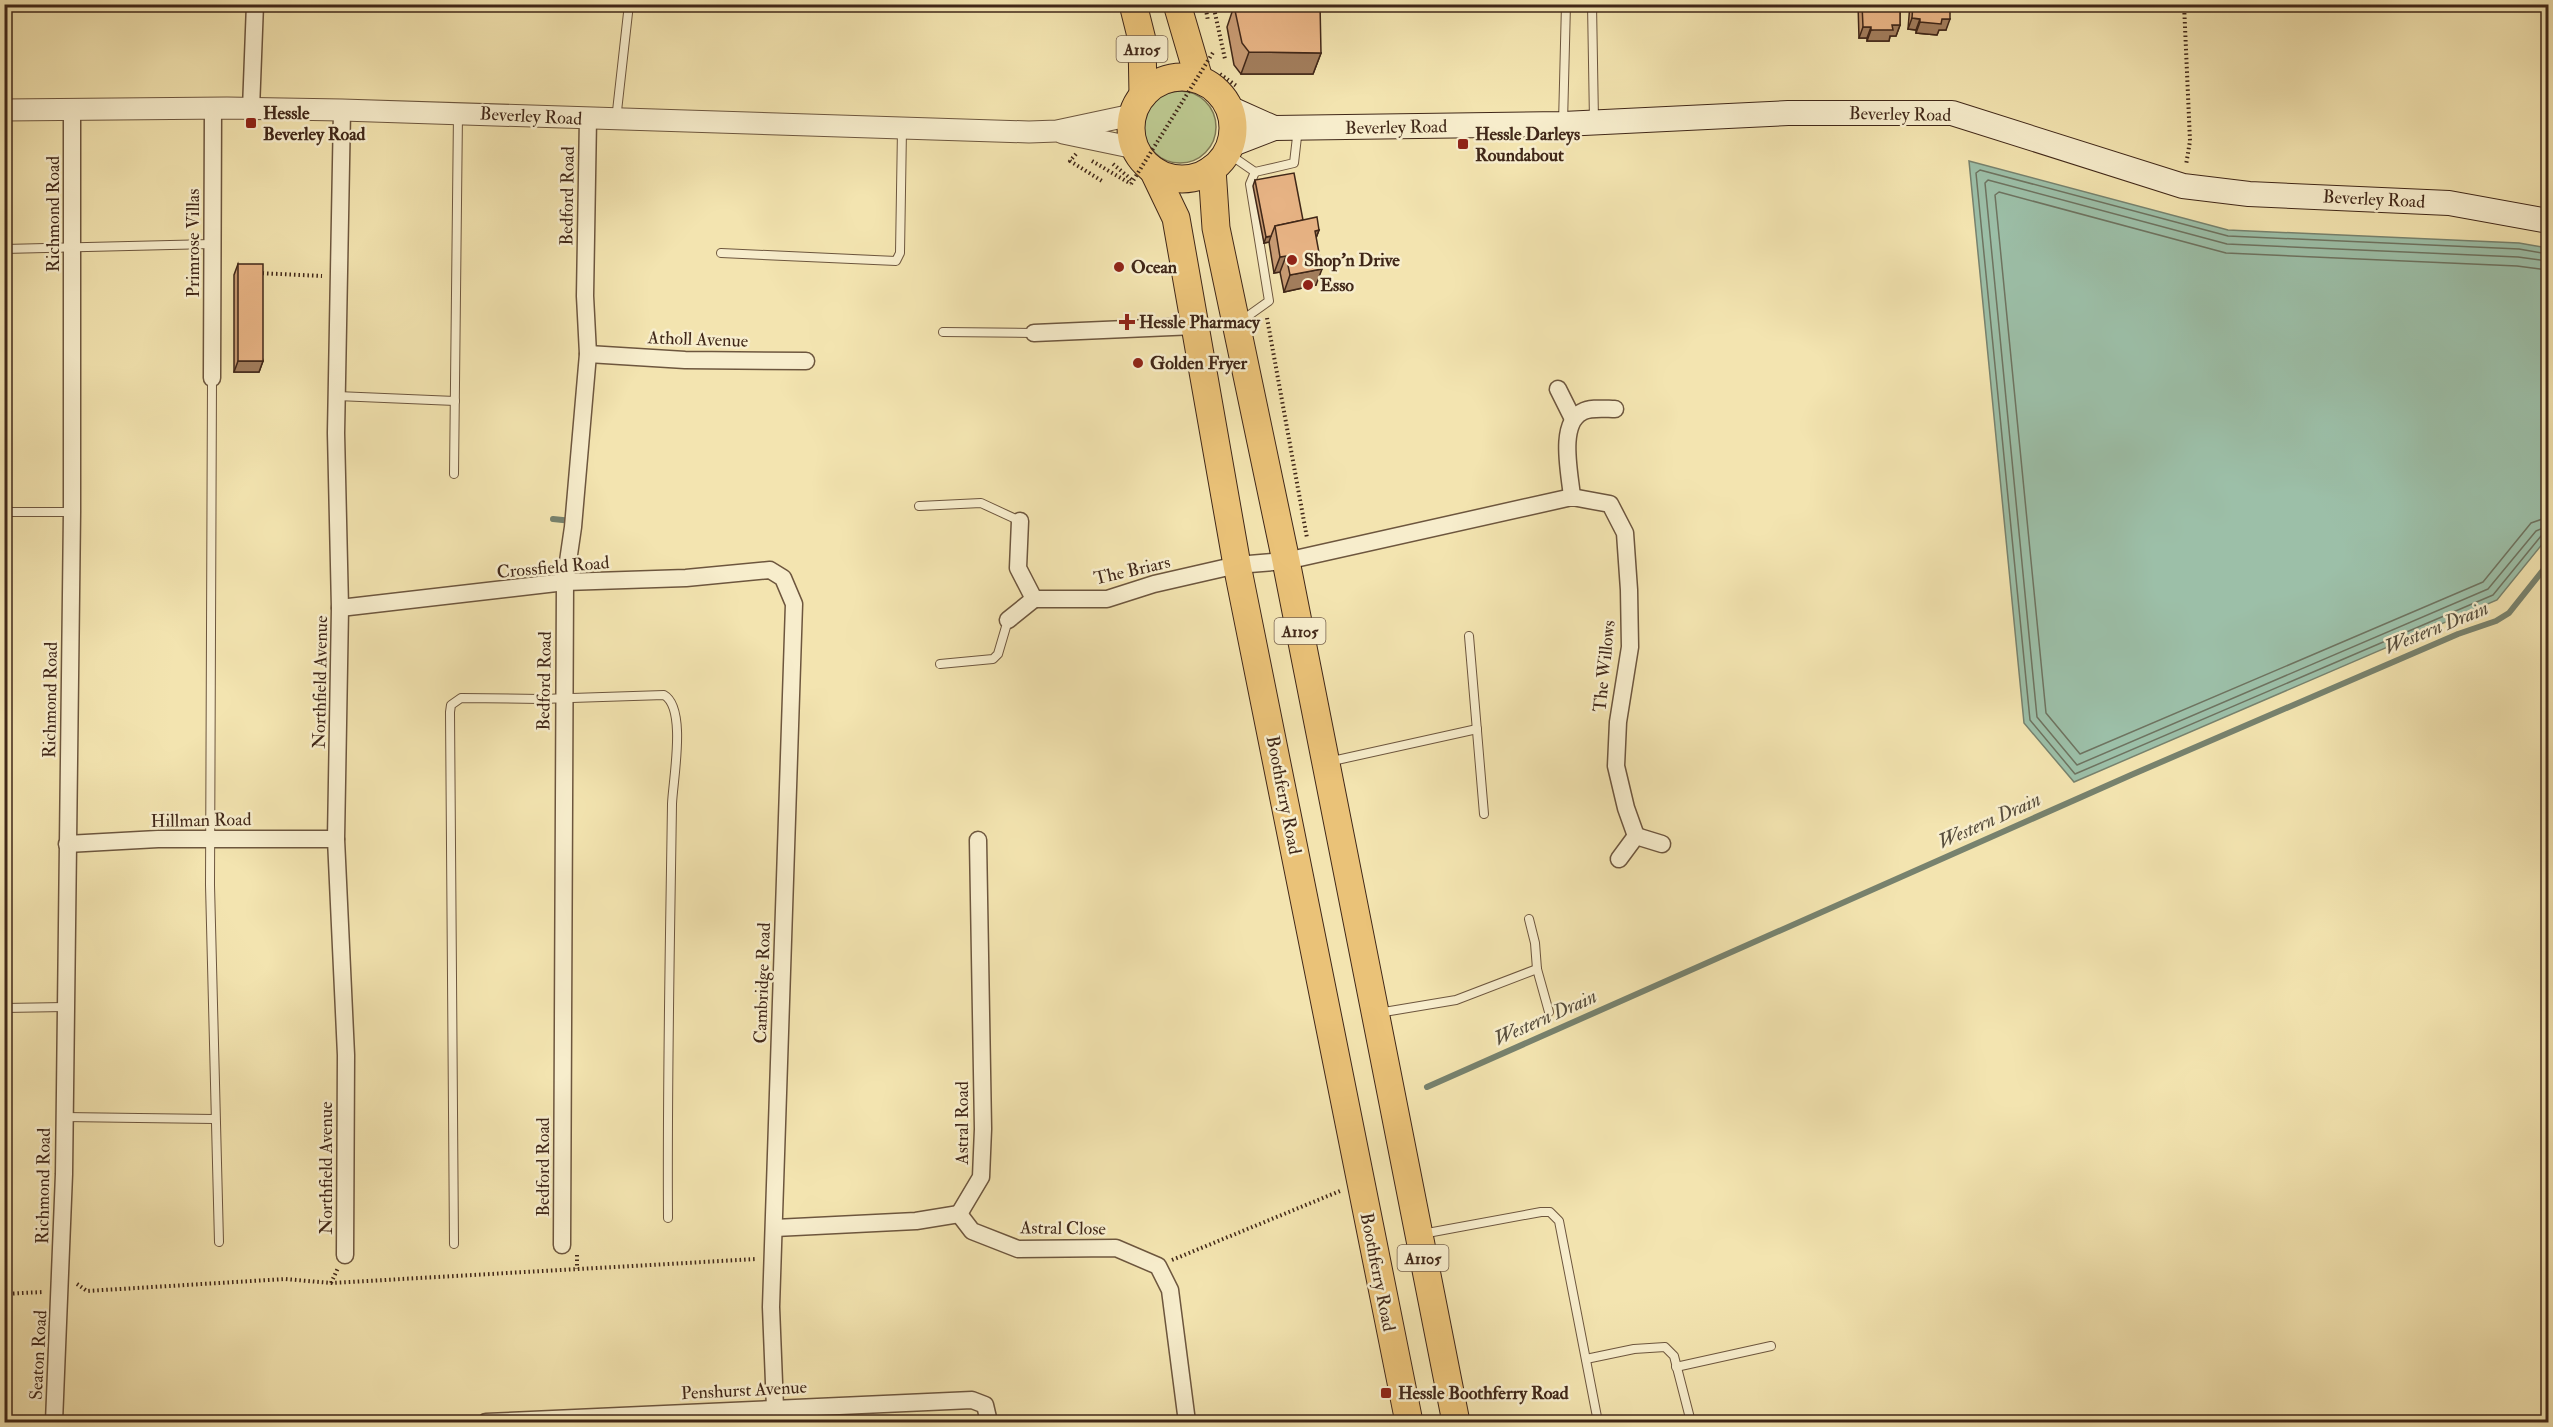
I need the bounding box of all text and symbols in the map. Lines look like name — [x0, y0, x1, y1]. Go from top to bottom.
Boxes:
road number: A1105 — [1116, 36, 1168, 62]
place label: Hessle Beverley Road — [263, 102, 366, 146]
street label: Beverley Road — [479, 102, 583, 131]
street label: Beverley Road — [1849, 102, 1952, 127]
street label: Beverley Road — [1345, 115, 1448, 140]
marker: Hessle Beverley Road — [244, 116, 258, 130]
place label: Hessle Darleys Roundabout — [1475, 123, 1580, 167]
marker: Hessle Darleys Roundabout — [1456, 137, 1470, 151]
street label: Bedford Road — [555, 146, 580, 246]
street label: Richmond Road — [42, 156, 65, 272]
street label: Beverley Road — [2322, 185, 2426, 214]
street label: Primrose Villas — [182, 189, 205, 297]
place label: Shop'n Drive — [1304, 249, 1400, 272]
marker: Shop'n Drive — [1285, 253, 1299, 267]
place label: Ocean — [1131, 256, 1178, 279]
marker: Ocean — [1112, 260, 1126, 274]
place label: Esso — [1320, 274, 1354, 297]
marker: Esso — [1301, 278, 1315, 292]
place label: Hessle Pharmacy — [1139, 311, 1261, 334]
marker: Hessle Pharmacy — [1120, 315, 1134, 329]
street label: Atholl Avenue — [646, 326, 749, 353]
place label: Golden Fryer — [1150, 352, 1248, 375]
marker: Golden Fryer — [1131, 356, 1145, 370]
street label: Crossfield Road — [496, 551, 610, 584]
street label: The Briars — [1092, 551, 1173, 590]
water label: Western Drain — [2380, 595, 2492, 660]
street label: Northfield Avenue — [308, 615, 333, 749]
road number: A1105 — [1274, 618, 1326, 644]
street label: The Willows — [1588, 619, 1621, 713]
street label: Bedford Road — [532, 631, 557, 731]
street label: Richmond Road — [38, 642, 63, 758]
street label: Boothferry Road — [1261, 734, 1306, 857]
water label: Western Drain — [1934, 787, 2045, 854]
street label: Hillman Road — [150, 808, 252, 833]
street label: Cambridge Road — [749, 922, 776, 1044]
water label: Western Drain — [1490, 984, 1601, 1051]
street label: Astral Road — [951, 1081, 974, 1166]
street label: Northfield Avenue — [315, 1101, 338, 1235]
street label: Bedford Road — [532, 1117, 555, 1217]
street label: Richmond Road — [31, 1128, 56, 1244]
street label: Boothferry Road — [1355, 1211, 1400, 1334]
street label: Astral Close — [1019, 1216, 1107, 1241]
road number: A1105 — [1398, 1245, 1448, 1271]
street label: Seaton Road — [25, 1309, 52, 1401]
street label: Penshurst Avenue — [680, 1376, 808, 1405]
place label: Hessle Boothferry Road — [1398, 1382, 1569, 1405]
marker: Hessle Boothferry Road — [1379, 1386, 1393, 1400]

